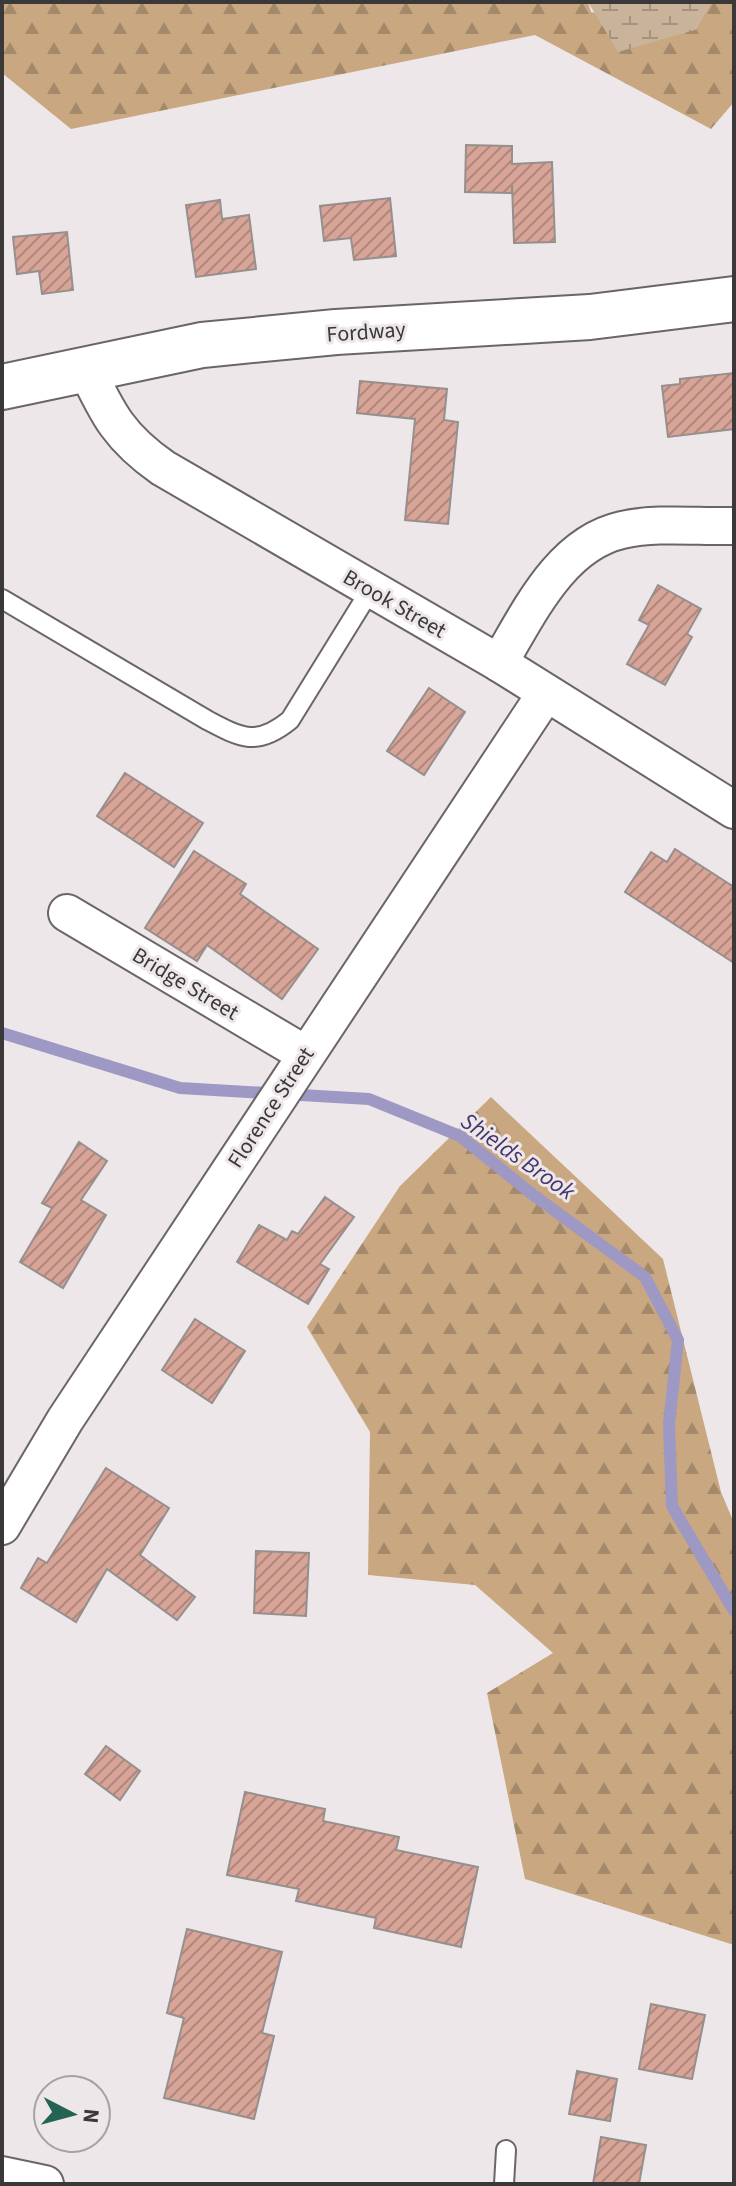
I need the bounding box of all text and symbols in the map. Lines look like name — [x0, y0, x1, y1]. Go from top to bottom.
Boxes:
street label: Fordway — [326, 313, 407, 351]
street label: Brook Street — [337, 561, 453, 647]
street label: Bridge Street — [126, 939, 245, 1029]
street label: Florence Street — [220, 1040, 322, 1174]
water label: Shields Brook — [453, 1104, 583, 1209]
north arrow — [32, 2074, 112, 2154]
text: N — [74, 2107, 108, 2125]

